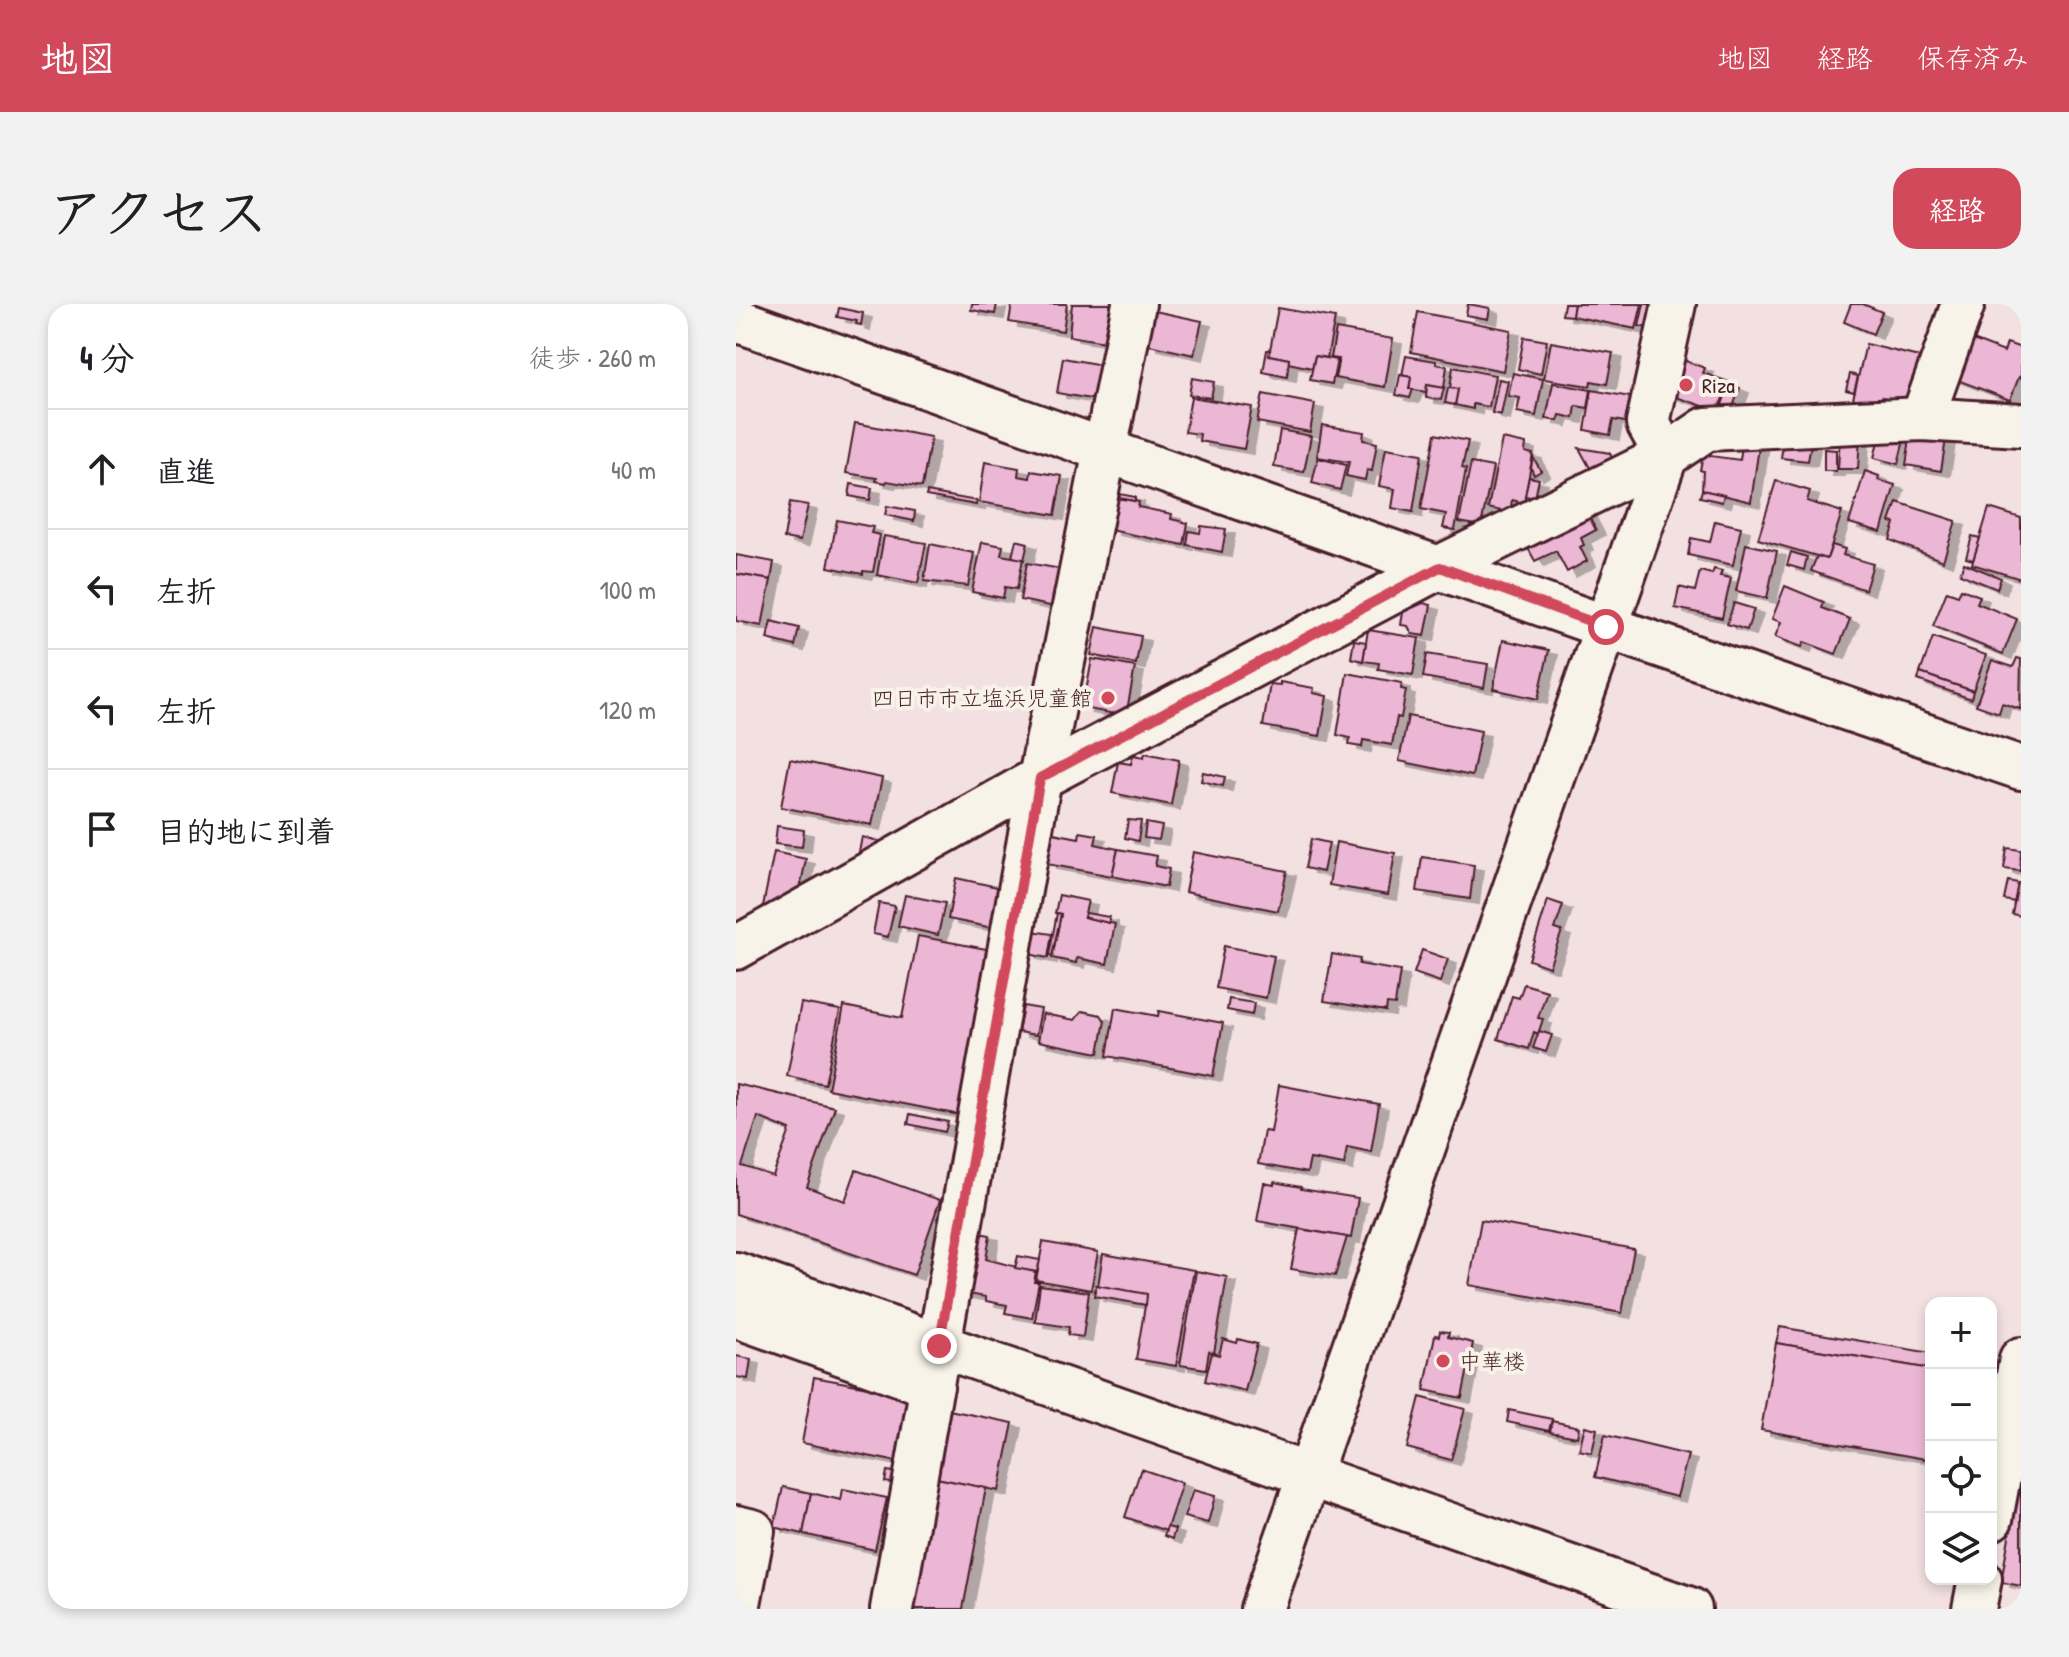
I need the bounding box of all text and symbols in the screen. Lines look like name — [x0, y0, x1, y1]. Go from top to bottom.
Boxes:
text: 地図 — [40, 32, 116, 84]
text: 地図 — [1717, 39, 1773, 77]
text: 経路 — [1817, 39, 1873, 77]
text: 保存済み — [1917, 39, 2029, 77]
button: 経路 — [1893, 168, 2021, 249]
text: アクセス — [48, 174, 269, 249]
text: 4 分 — [80, 335, 135, 381]
text: 徒歩 · 260 m — [529, 340, 656, 375]
place label: Riza — [1702, 370, 1735, 400]
marker: Riza — [1677, 376, 1695, 394]
icon: ahead — [80, 447, 124, 491]
text: 直進 — [156, 451, 216, 491]
text: 40 m — [611, 452, 656, 487]
icon: left — [80, 567, 124, 611]
text: 左折 — [156, 571, 216, 611]
text: 100 m — [600, 572, 656, 607]
route start — [1588, 609, 1624, 645]
place label: 四日市市立塩浜児童館 — [872, 683, 1092, 713]
icon: left — [80, 687, 124, 731]
marker: 四日市市立塩浜児童館 — [1099, 689, 1117, 707]
text: 左折 — [156, 691, 216, 731]
text: 120 m — [599, 692, 656, 727]
icon: arrive — [80, 807, 124, 851]
text: 目的地に到着 — [156, 811, 336, 851]
map controls — [1925, 1297, 1997, 1585]
button: + — [1925, 1297, 1997, 1369]
route end — [921, 1328, 957, 1364]
place label: 中華楼 — [1459, 1346, 1525, 1376]
marker: 中華楼 — [1434, 1352, 1452, 1370]
button: − — [1925, 1369, 1997, 1441]
button: locate — [1925, 1441, 1997, 1513]
button: layers — [1925, 1513, 1997, 1585]

